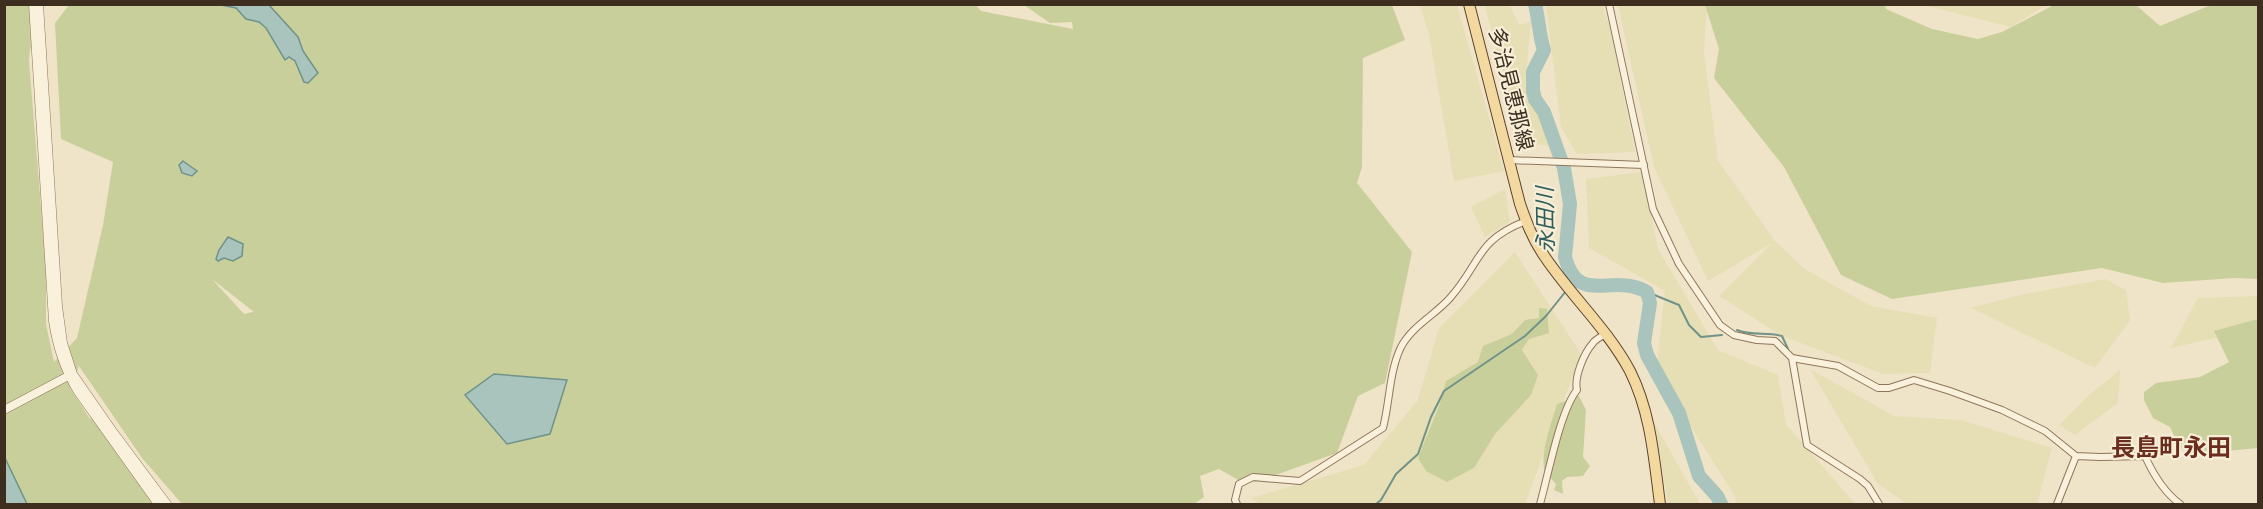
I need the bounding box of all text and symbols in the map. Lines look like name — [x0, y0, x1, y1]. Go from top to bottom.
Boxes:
street label: 多治見恵那線 — [1484, 25, 1538, 153]
water label: 永田川 — [1532, 185, 1559, 253]
district label: 長島町永田 — [2111, 434, 2231, 462]

